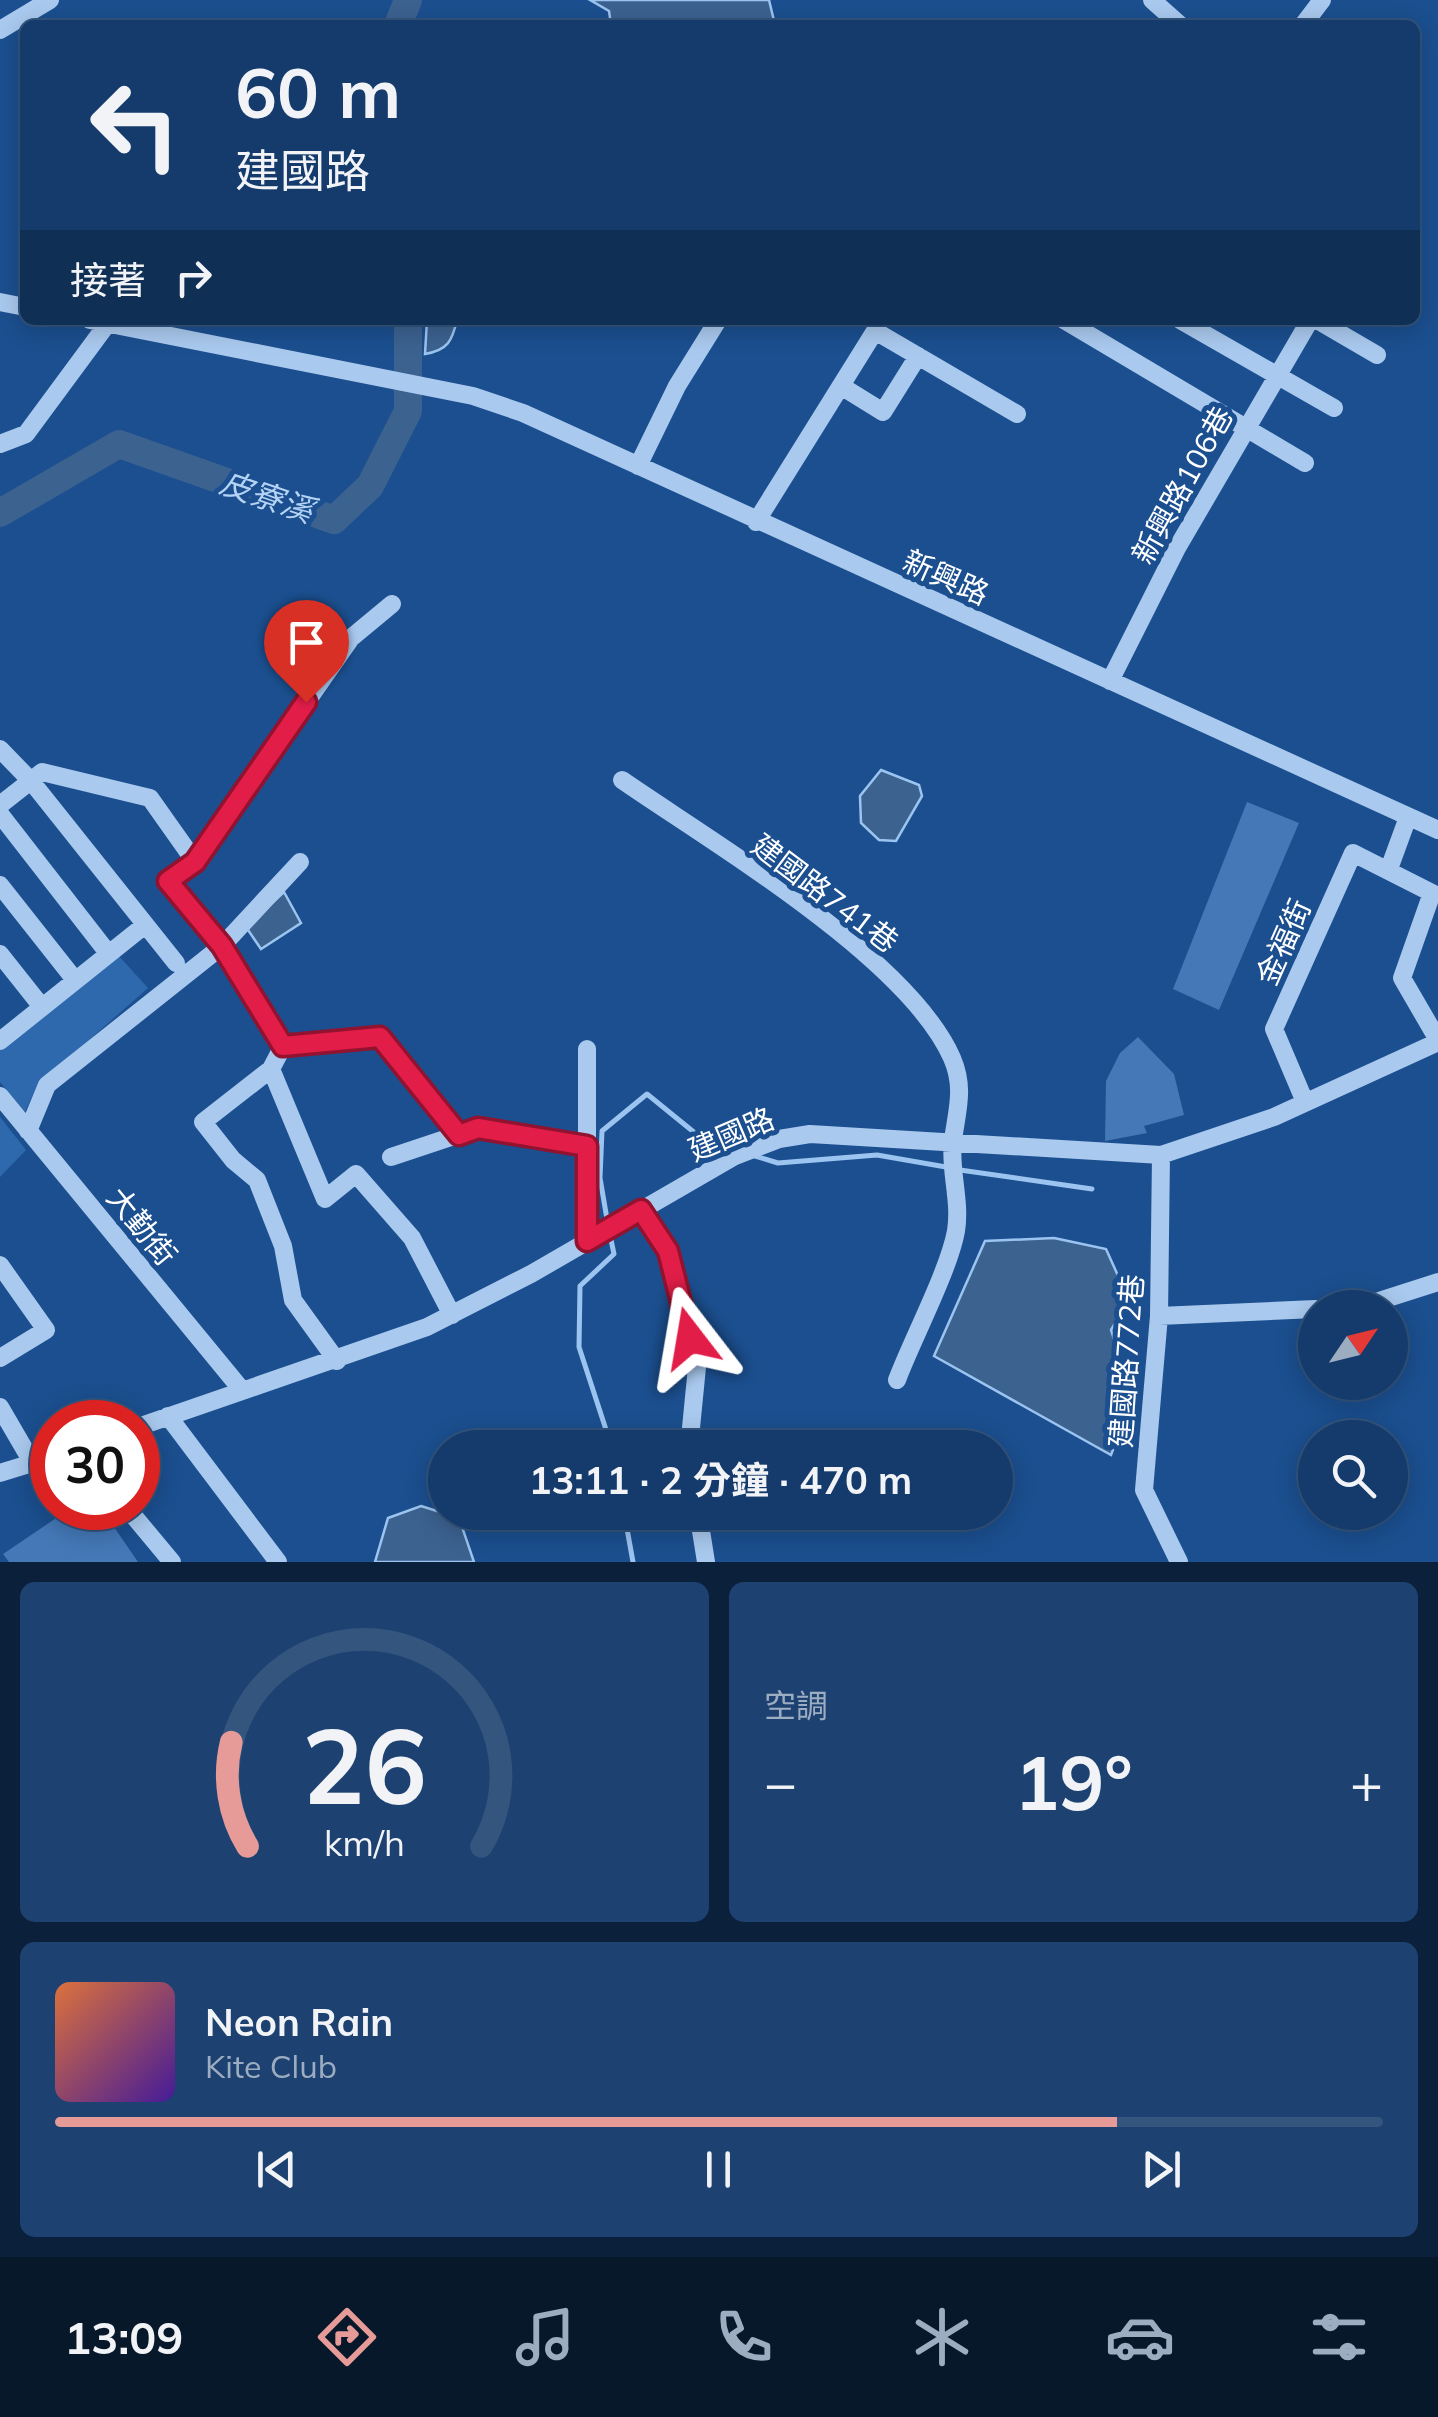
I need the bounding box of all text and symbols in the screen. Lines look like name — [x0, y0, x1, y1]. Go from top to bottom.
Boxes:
text: 60 m — [235, 48, 401, 136]
icon: left — [70, 60, 200, 190]
text: 建國路 — [235, 142, 370, 198]
icon: right — [166, 250, 221, 305]
text: 接著 — [70, 256, 146, 304]
street label: 新興路106巷 — [1123, 400, 1241, 570]
water label: 皮寮溪 — [215, 461, 323, 532]
street label: 新興路 — [897, 541, 995, 613]
pin — [264, 600, 349, 703]
icon: arrive — [279, 615, 334, 670]
street label: 建國路741巷 — [744, 825, 906, 961]
street label: 金福街 — [1247, 893, 1319, 991]
street label: 建國路 — [682, 1099, 780, 1169]
street label: 大勤街 — [99, 1179, 185, 1273]
street label: 建國路772巷 — [1101, 1273, 1151, 1449]
position arrow — [638, 1286, 742, 1390]
north arrow — [1298, 1290, 1408, 1400]
map controls — [1298, 1290, 1408, 1530]
speed limit sign: 30 — [30, 1400, 160, 1530]
button: search — [1298, 1420, 1408, 1530]
text: 13:11 · 2 分鐘 · 470 m — [529, 1456, 912, 1504]
text: 空調 — [764, 1685, 828, 1725]
text: 26 — [302, 1699, 427, 1830]
text: 19° — [1014, 1735, 1133, 1829]
text: − — [764, 1748, 797, 1817]
text: + — [1350, 1748, 1383, 1817]
text: km/h — [324, 1820, 405, 1865]
text: Neon Rain — [205, 1998, 393, 2046]
text: Kite Club — [205, 2046, 337, 2086]
icon: previous — [249, 2142, 304, 2197]
icon: pause — [691, 2142, 746, 2197]
icon: next — [1134, 2142, 1189, 2197]
icon: directions — [312, 2302, 382, 2372]
icon: music — [510, 2302, 580, 2372]
icon: phone — [709, 2302, 779, 2372]
icon: climate — [907, 2302, 977, 2372]
icon: car — [1105, 2302, 1175, 2372]
icon: filters — [1304, 2302, 1374, 2372]
text: 13:09 — [64, 2309, 183, 2365]

